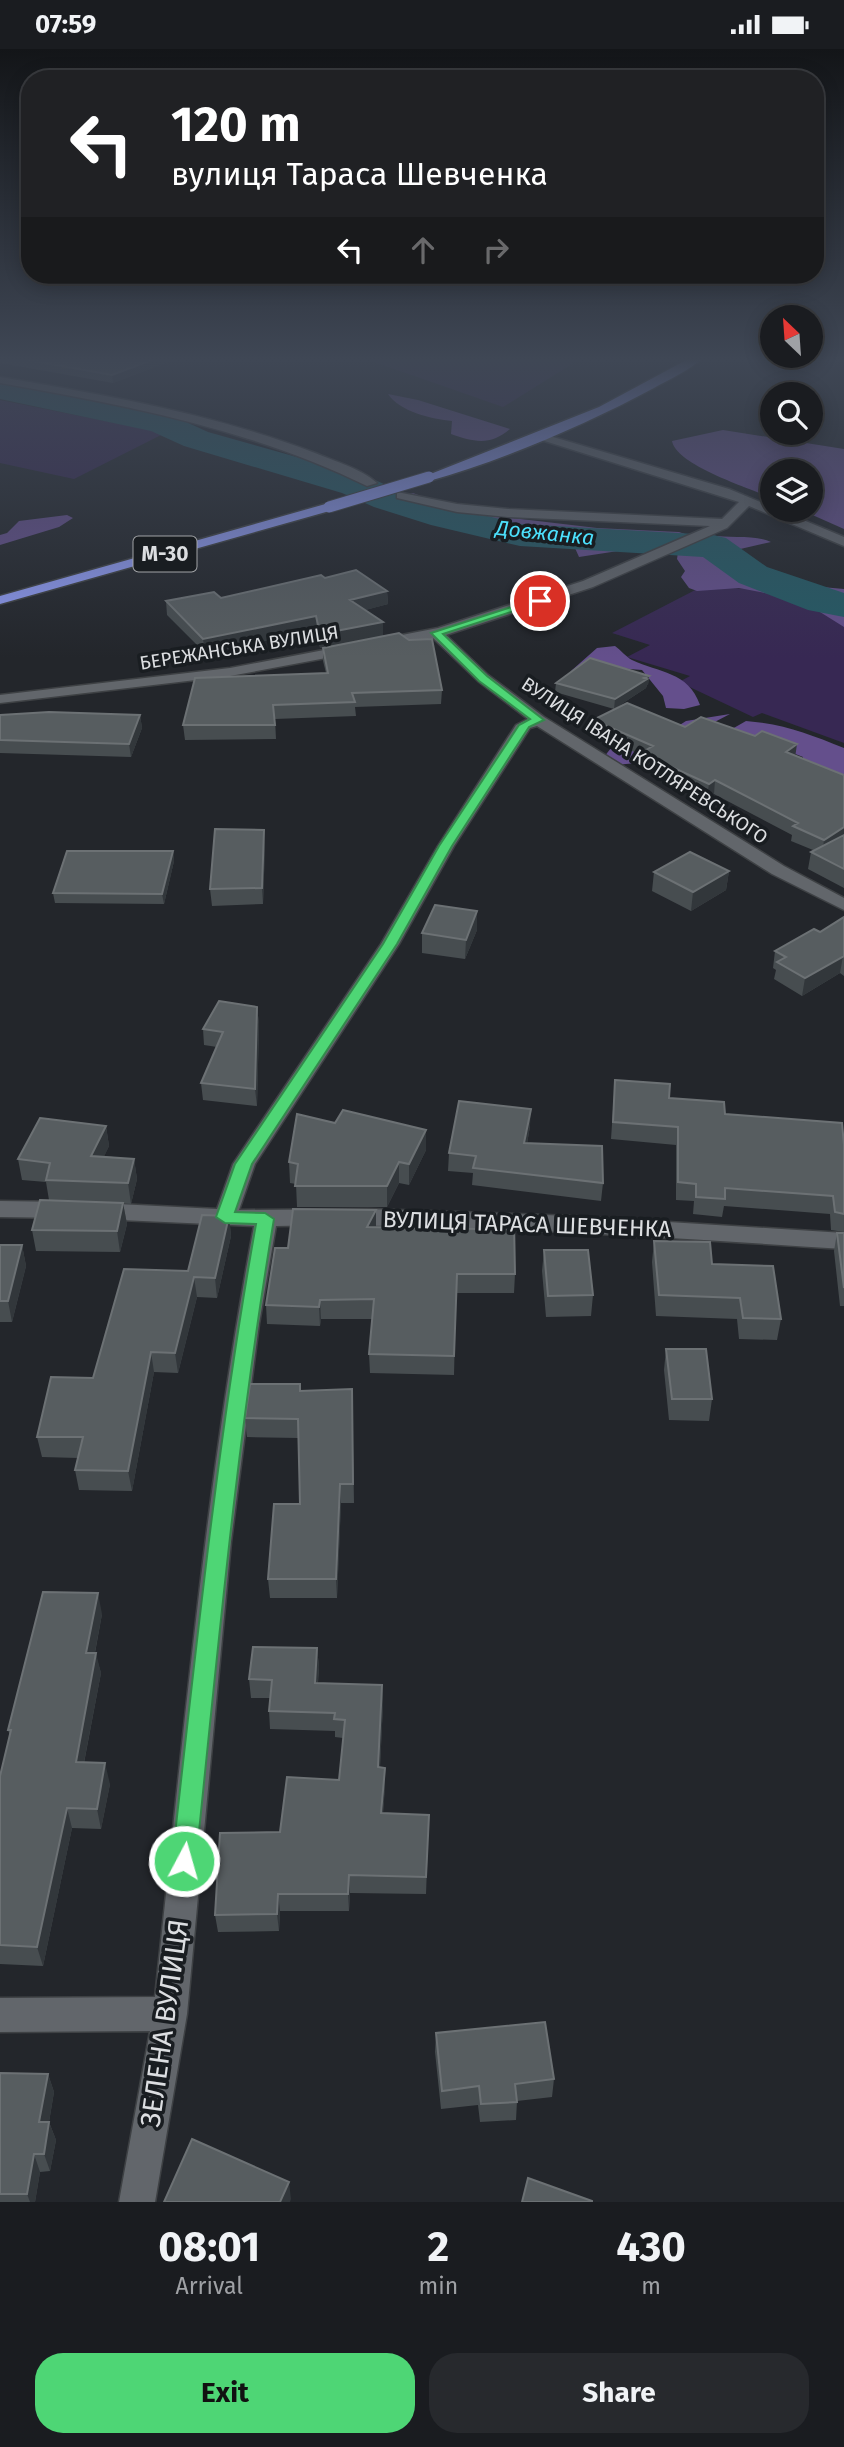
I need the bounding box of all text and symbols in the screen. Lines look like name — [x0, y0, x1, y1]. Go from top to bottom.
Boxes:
text: 07:59 — [35, 9, 96, 40]
text: 120 m — [171, 95, 301, 154]
icon: left — [56, 98, 147, 189]
text: вулиця Тараса Шевченка — [171, 155, 548, 193]
icon: left — [331, 231, 369, 269]
icon: ahead — [404, 231, 442, 269]
icon: right — [477, 231, 515, 269]
north arrow — [760, 305, 822, 367]
map controls — [760, 305, 823, 522]
button: search — [760, 382, 823, 445]
button: layers — [760, 459, 823, 522]
water label: Довжанка — [493, 515, 595, 551]
road number: М-30 — [134, 537, 196, 571]
pin — [510, 571, 570, 631]
icon: arrive — [521, 582, 559, 620]
street label: БЕРЕЖАНСЬКА ВУЛИЦЯ — [138, 620, 340, 675]
street label: ВУЛИЦЯ ІВАНА КОТЛЯРЕВСЬКОГО — [517, 672, 772, 849]
street label: ВУЛИЦЯ ТАРАСА ШЕВЧЕНКА — [382, 1205, 673, 1243]
position arrow — [147, 1824, 221, 1898]
street label: ЗЕЛЕНА ВУЛИЦЯ — [134, 1917, 195, 2129]
text: 08:01 — [158, 2222, 260, 2272]
text: 2 — [427, 2222, 449, 2272]
text: 430 — [616, 2222, 686, 2272]
text: Arrival — [176, 2272, 243, 2300]
text: min — [419, 2272, 458, 2300]
text: m — [641, 2272, 661, 2300]
button: Exit — [35, 2353, 415, 2433]
button: Share — [429, 2353, 809, 2433]

